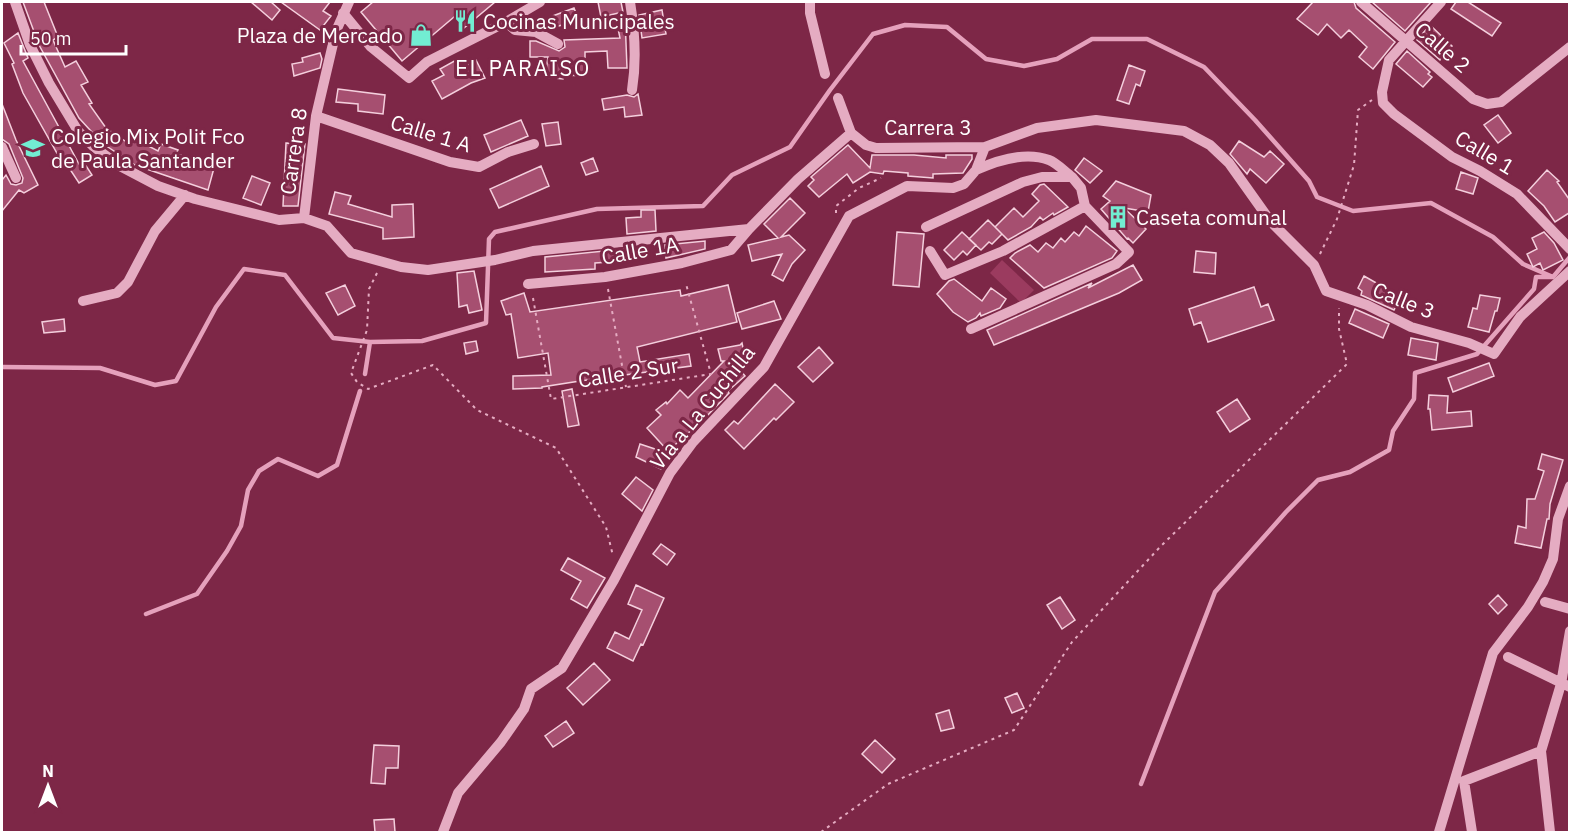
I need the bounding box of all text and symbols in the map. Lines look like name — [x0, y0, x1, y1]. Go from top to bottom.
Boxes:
place label: Cocinas Municipales — [483, 7, 675, 35]
restaurant icon: Cocinas Municipales — [452, 8, 478, 34]
street label: Calle 2 — [1409, 15, 1477, 79]
scale bar — [21, 18, 126, 56]
place label: Plaza de Mercado — [237, 21, 403, 49]
shop icon: Plaza de Mercado — [408, 22, 434, 48]
text: 50 m — [30, 27, 72, 50]
district label: EL PARAISO — [455, 53, 591, 82]
street label: Carrera 8 — [273, 106, 313, 196]
street label: Calle 1 A — [387, 107, 475, 159]
street label: Carrera 3 — [884, 113, 972, 141]
place label: Colegio Mix Polit Fco de Paula Santander — [51, 122, 245, 174]
street label: Calle 1 — [1450, 123, 1520, 181]
school or university icon: Colegio Mix Polit Fco de Paula Santander — [20, 135, 46, 161]
place label: Caseta comunal — [1136, 203, 1287, 231]
building icon: Caseta comunal — [1105, 204, 1131, 230]
street label: Calle 1A — [599, 229, 681, 271]
street label: Calle 3 — [1369, 275, 1439, 325]
street label: Via a La Cuchilla — [643, 339, 761, 475]
street label: Calle 2 Sur — [576, 350, 681, 394]
north arrow — [18, 756, 78, 816]
text: N — [42, 761, 54, 781]

